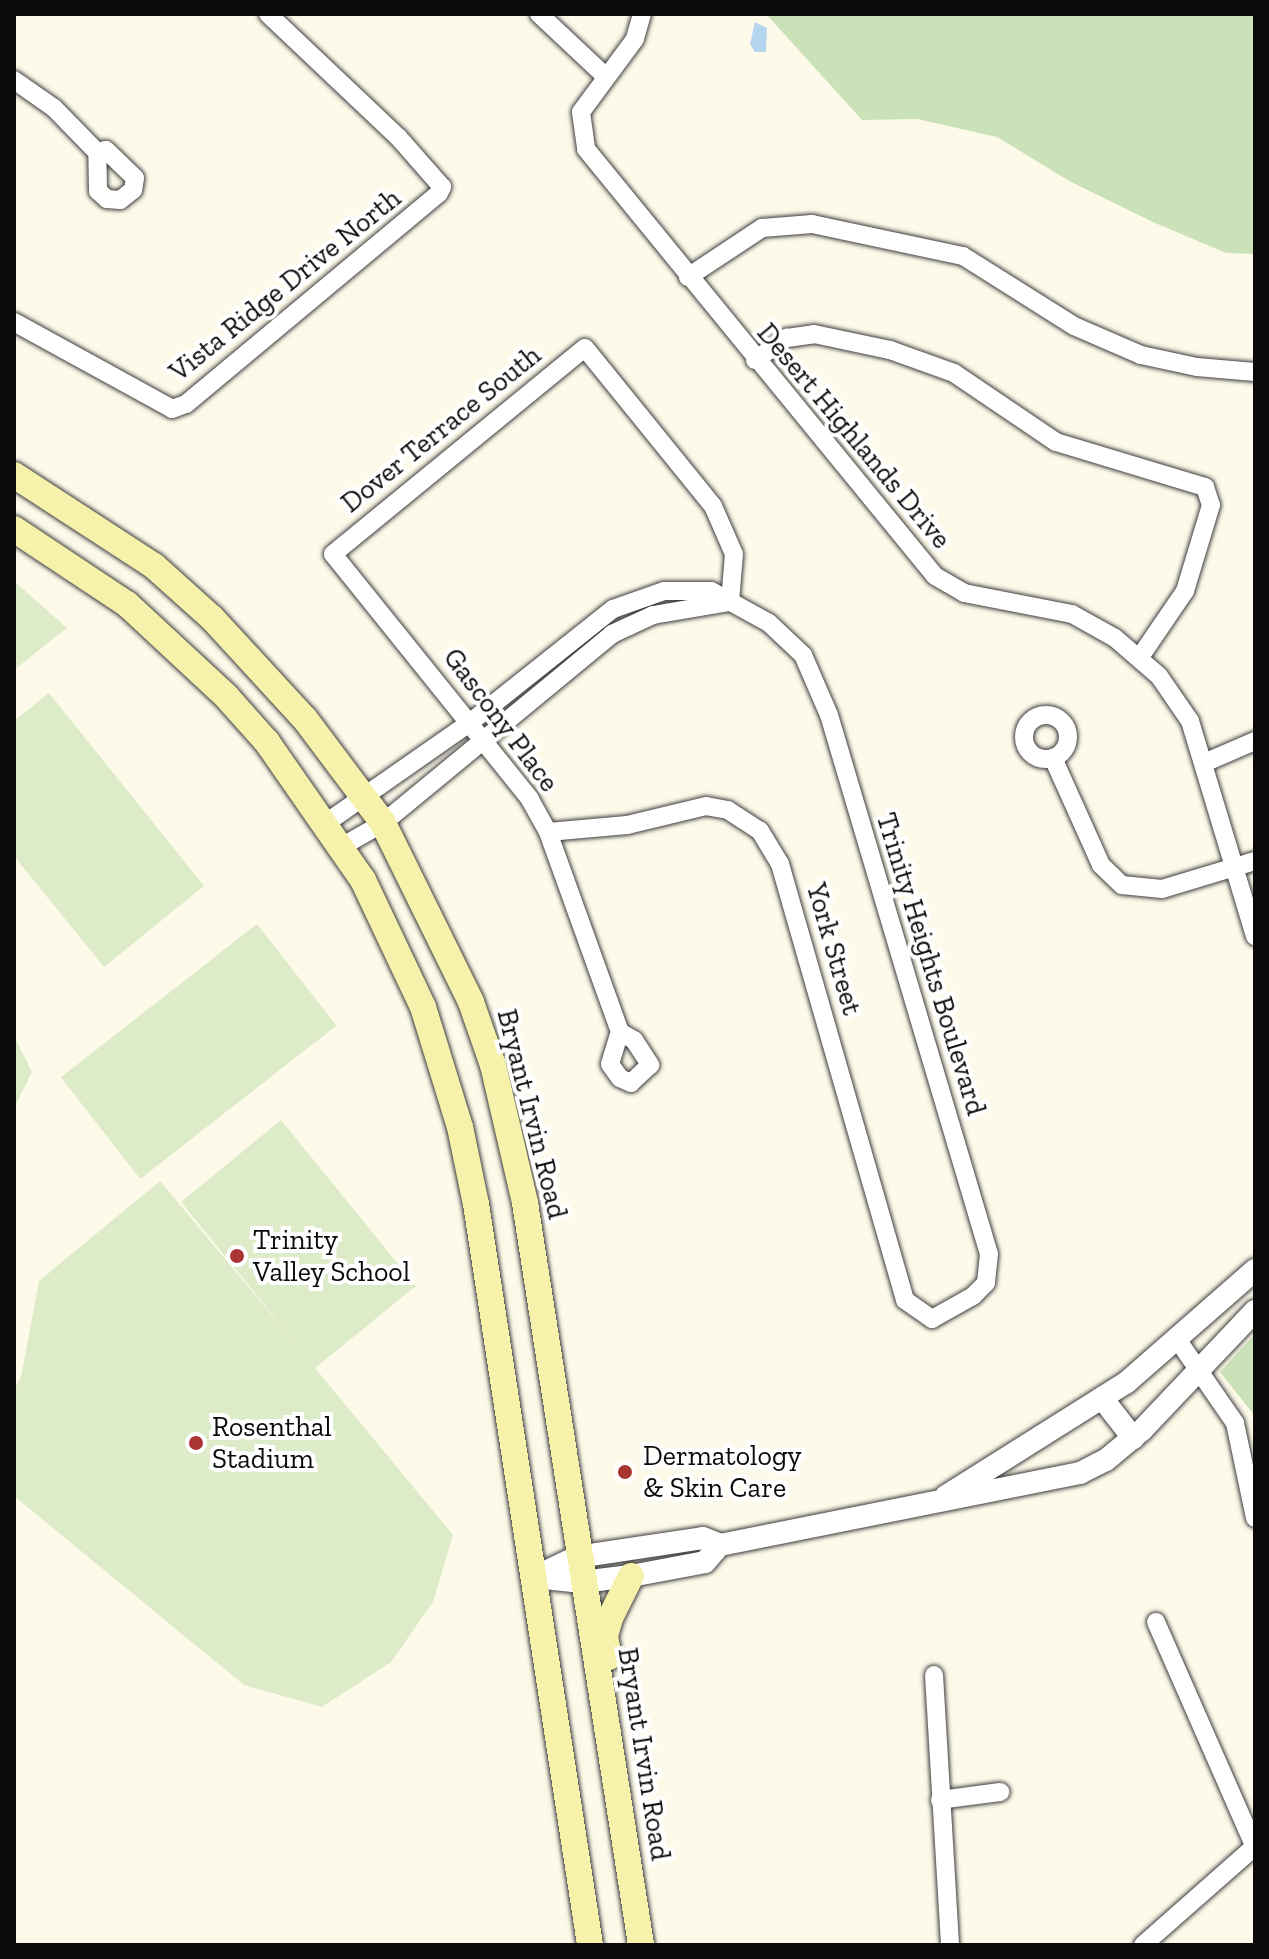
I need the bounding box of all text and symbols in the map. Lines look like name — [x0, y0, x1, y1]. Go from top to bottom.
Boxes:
street label: Vista Ridge Drive North — [163, 181, 407, 389]
street label: Desert Highlands Drive — [750, 317, 958, 555]
street label: Dover Terrace South — [334, 338, 548, 520]
street label: Gascony Place — [436, 641, 566, 799]
street label: Trinity Heights Boulevard — [869, 808, 993, 1120]
street label: York Street — [799, 879, 869, 1019]
street label: Bryant Irvin Road — [490, 1006, 574, 1222]
place label: Trinity Valley School — [253, 1223, 411, 1289]
marker: Trinity Valley School — [228, 1247, 246, 1265]
place label: Rosenthal Stadium — [212, 1410, 332, 1476]
marker: Rosenthal Stadium — [187, 1434, 205, 1452]
place label: Dermatology & Skin Care — [643, 1439, 802, 1505]
marker: Dermatology & Skin Care — [614, 1461, 636, 1483]
street label: Bryant Irvin Road — [611, 1645, 677, 1863]

